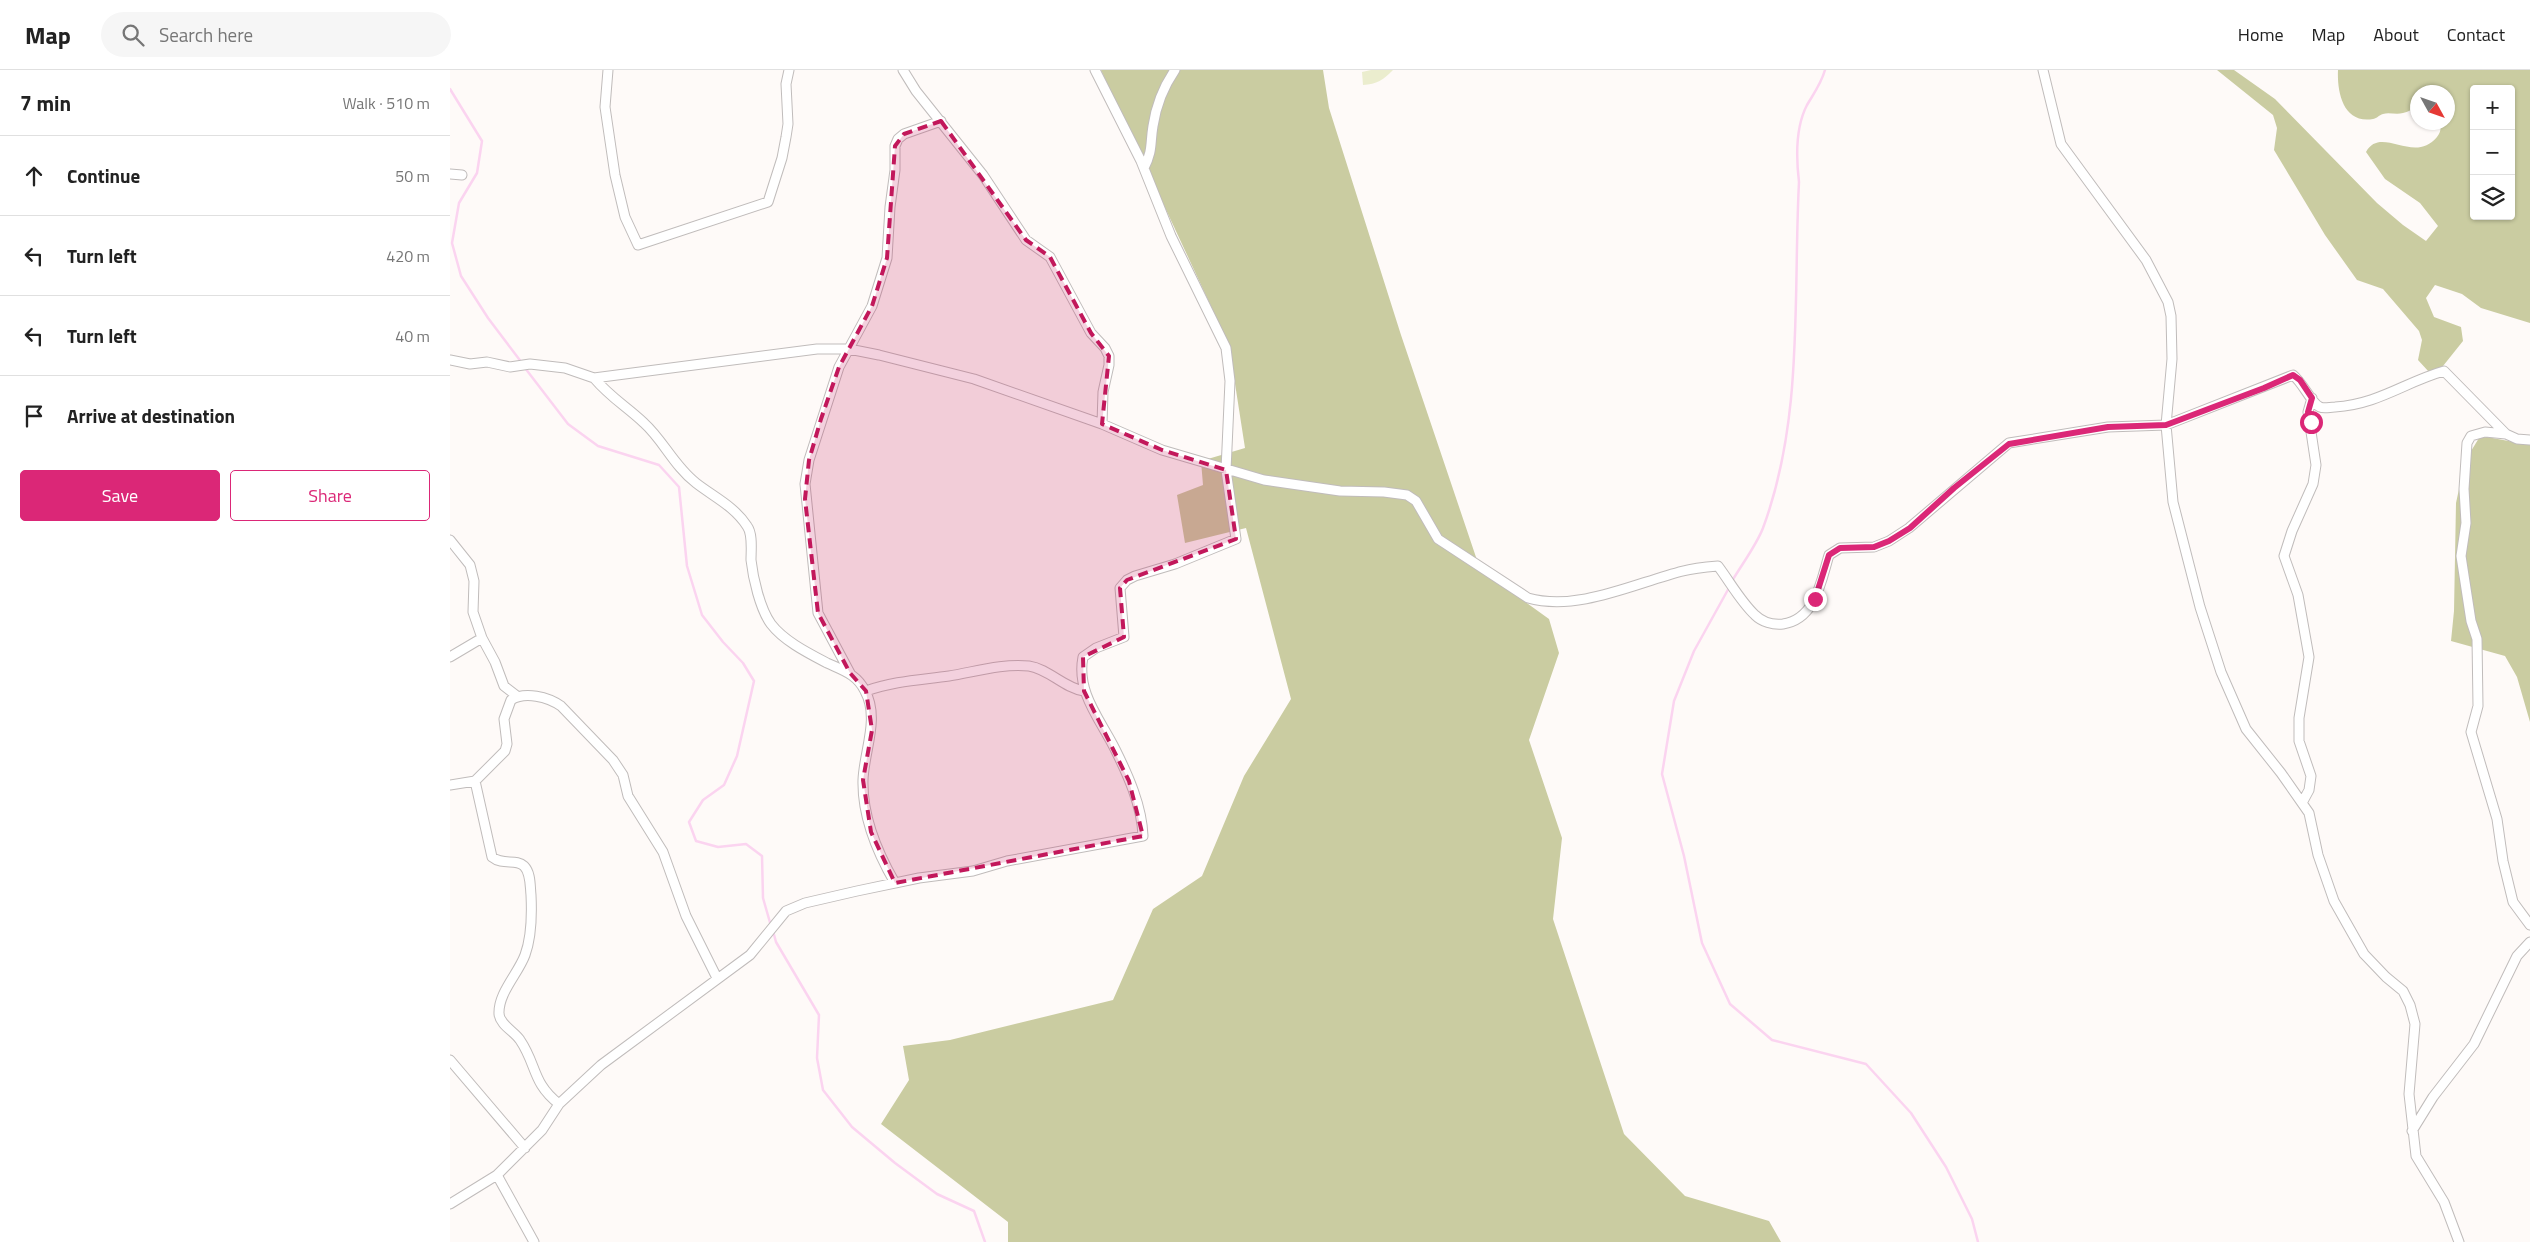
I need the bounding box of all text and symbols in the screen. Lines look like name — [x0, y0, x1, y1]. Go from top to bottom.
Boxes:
search box — [101, 12, 451, 57]
text: Map — [25, 17, 71, 53]
text: Search here — [159, 20, 253, 49]
icon: search — [119, 21, 147, 49]
text: Home — [2238, 21, 2284, 48]
text: Map — [2312, 21, 2345, 48]
text: About — [2373, 21, 2419, 48]
text: Contact — [2447, 21, 2505, 48]
north arrow — [2410, 85, 2455, 130]
map controls — [2470, 85, 2515, 220]
button: + — [2470, 85, 2515, 130]
text: 7 min — [20, 87, 71, 119]
text: Walk · 510 m — [342, 91, 430, 115]
button: − — [2470, 130, 2515, 175]
text: Continue — [67, 161, 140, 190]
icon: ahead — [20, 162, 48, 190]
text: 50 m — [395, 164, 430, 188]
button: layers — [2470, 175, 2515, 220]
text: Turn left — [67, 241, 137, 270]
icon: left — [20, 242, 48, 270]
text: 420 m — [386, 244, 430, 268]
text: Turn left — [67, 321, 137, 350]
icon: left — [20, 322, 48, 350]
text: 40 m — [395, 324, 430, 348]
text: Arrive at destination — [67, 401, 235, 430]
icon: arrive — [20, 402, 48, 430]
route start — [2300, 411, 2323, 434]
button: Save — [20, 470, 220, 521]
button: Share — [230, 470, 430, 521]
route end — [1804, 588, 1827, 611]

